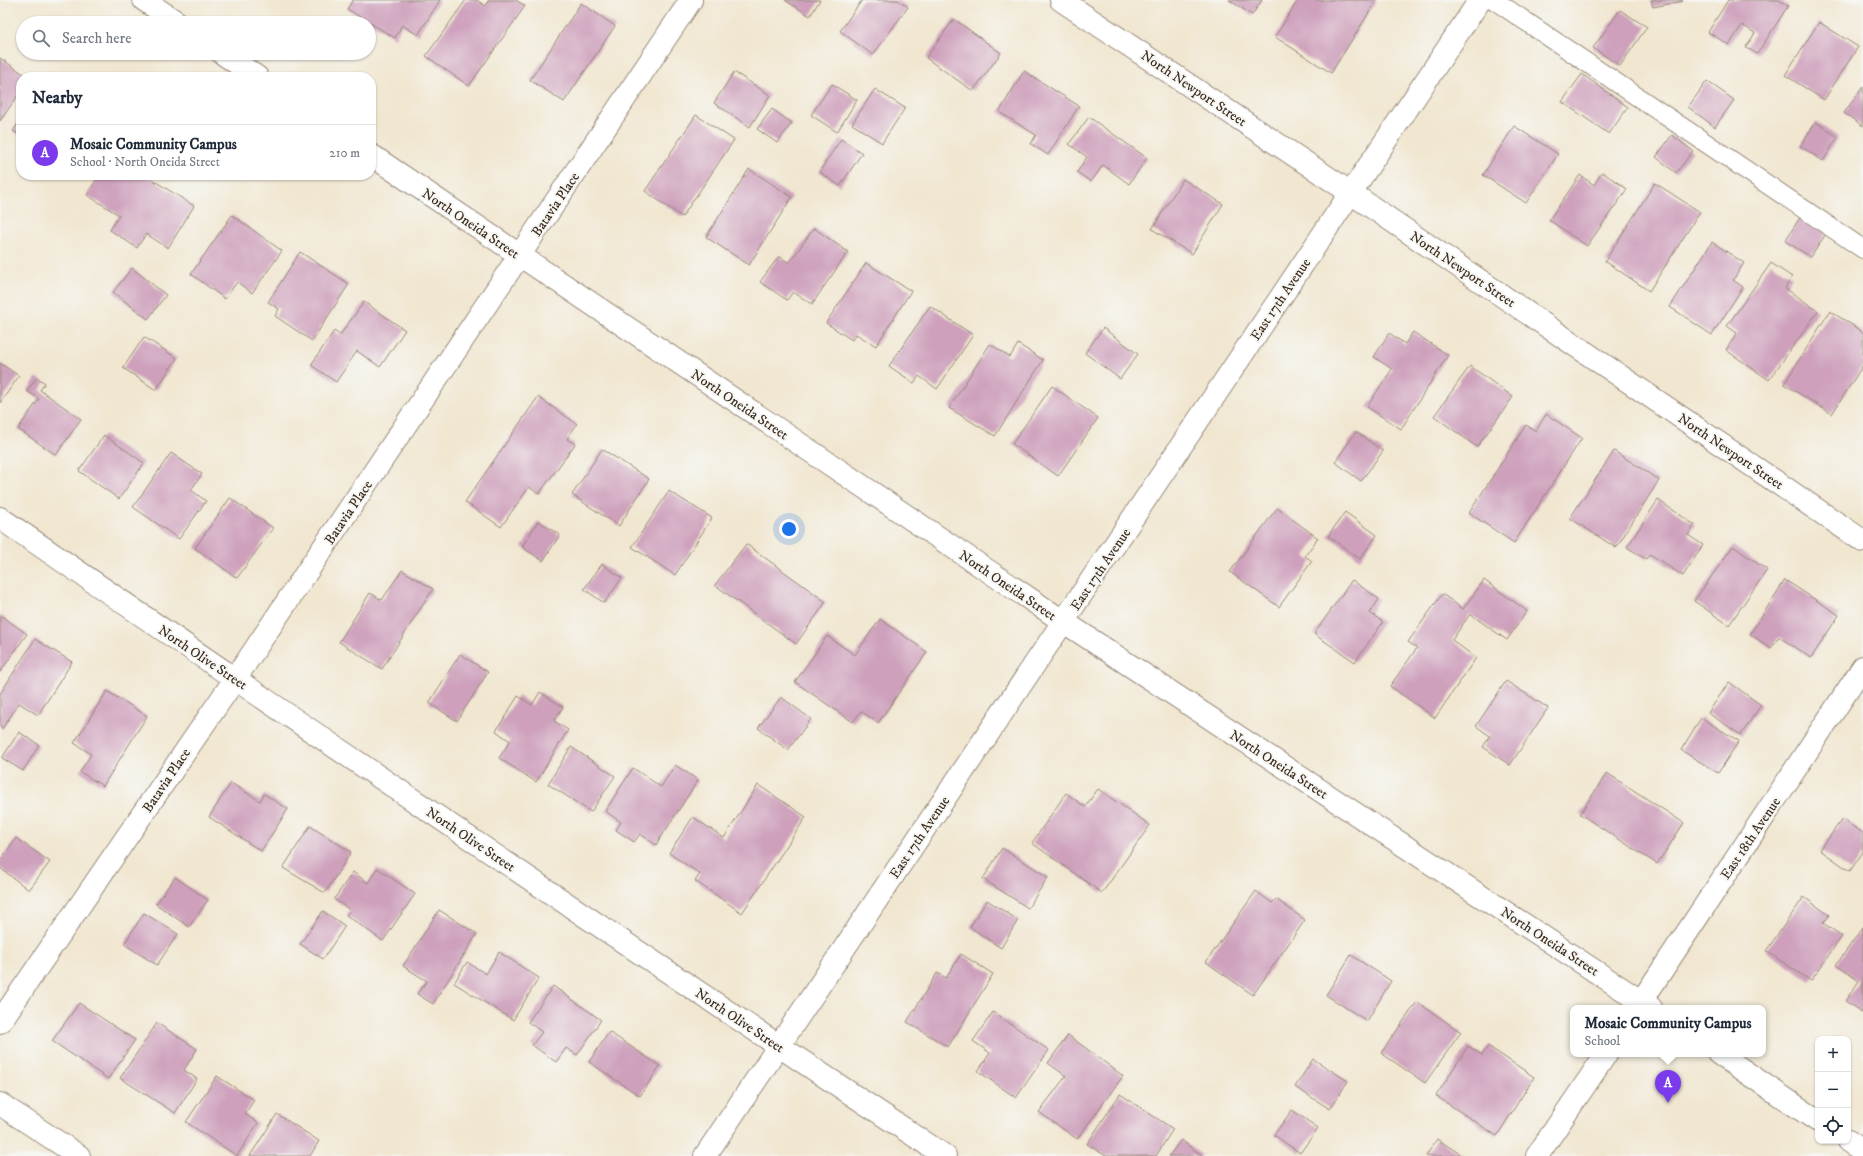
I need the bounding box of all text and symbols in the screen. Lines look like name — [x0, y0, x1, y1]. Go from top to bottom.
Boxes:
search box — [16, 16, 376, 60]
icon: search — [30, 27, 52, 49]
text: Search here — [62, 29, 131, 48]
street label: North Newport Street — [1137, 47, 1250, 131]
text: Nearby — [32, 87, 82, 109]
text: Mosaic Community Campus — [70, 135, 237, 154]
text: A — [41, 145, 49, 161]
text: 210 m — [329, 145, 360, 161]
text: School · North Oneida Street — [70, 154, 220, 170]
street label: Batavia Place — [528, 169, 584, 240]
street label: North Oneida Street — [418, 185, 523, 263]
street label: North Newport Street — [1406, 228, 1519, 312]
street label: East 17th Avenue — [1247, 255, 1315, 344]
street label: North Oneida Street — [687, 366, 792, 444]
street label: North Newport Street — [1674, 410, 1787, 494]
street label: Batavia Place — [321, 477, 377, 548]
your location — [779, 519, 799, 539]
street label: East 17th Avenue — [1067, 525, 1135, 614]
street label: North Oneida Street — [955, 547, 1060, 625]
street label: North Olive Street — [154, 621, 251, 695]
street label: North Oneida Street — [1226, 726, 1331, 804]
street label: Batavia Place — [139, 745, 195, 816]
street label: East 17th Avenue — [886, 793, 954, 882]
street label: East 18th Avenue — [1717, 794, 1785, 883]
street label: North Olive Street — [422, 803, 519, 877]
street label: North Oneida Street — [1497, 903, 1602, 981]
street label: North Olive Street — [691, 984, 788, 1058]
popup — [1570, 1005, 1766, 1057]
text: Mosaic Community Campus — [1585, 1014, 1751, 1033]
text: School — [1585, 1033, 1620, 1049]
map controls — [1815, 1036, 1851, 1144]
button: + — [1815, 1036, 1851, 1072]
pin: A — [1655, 1070, 1681, 1103]
button: − — [1815, 1072, 1851, 1108]
button: locate — [1815, 1108, 1851, 1144]

